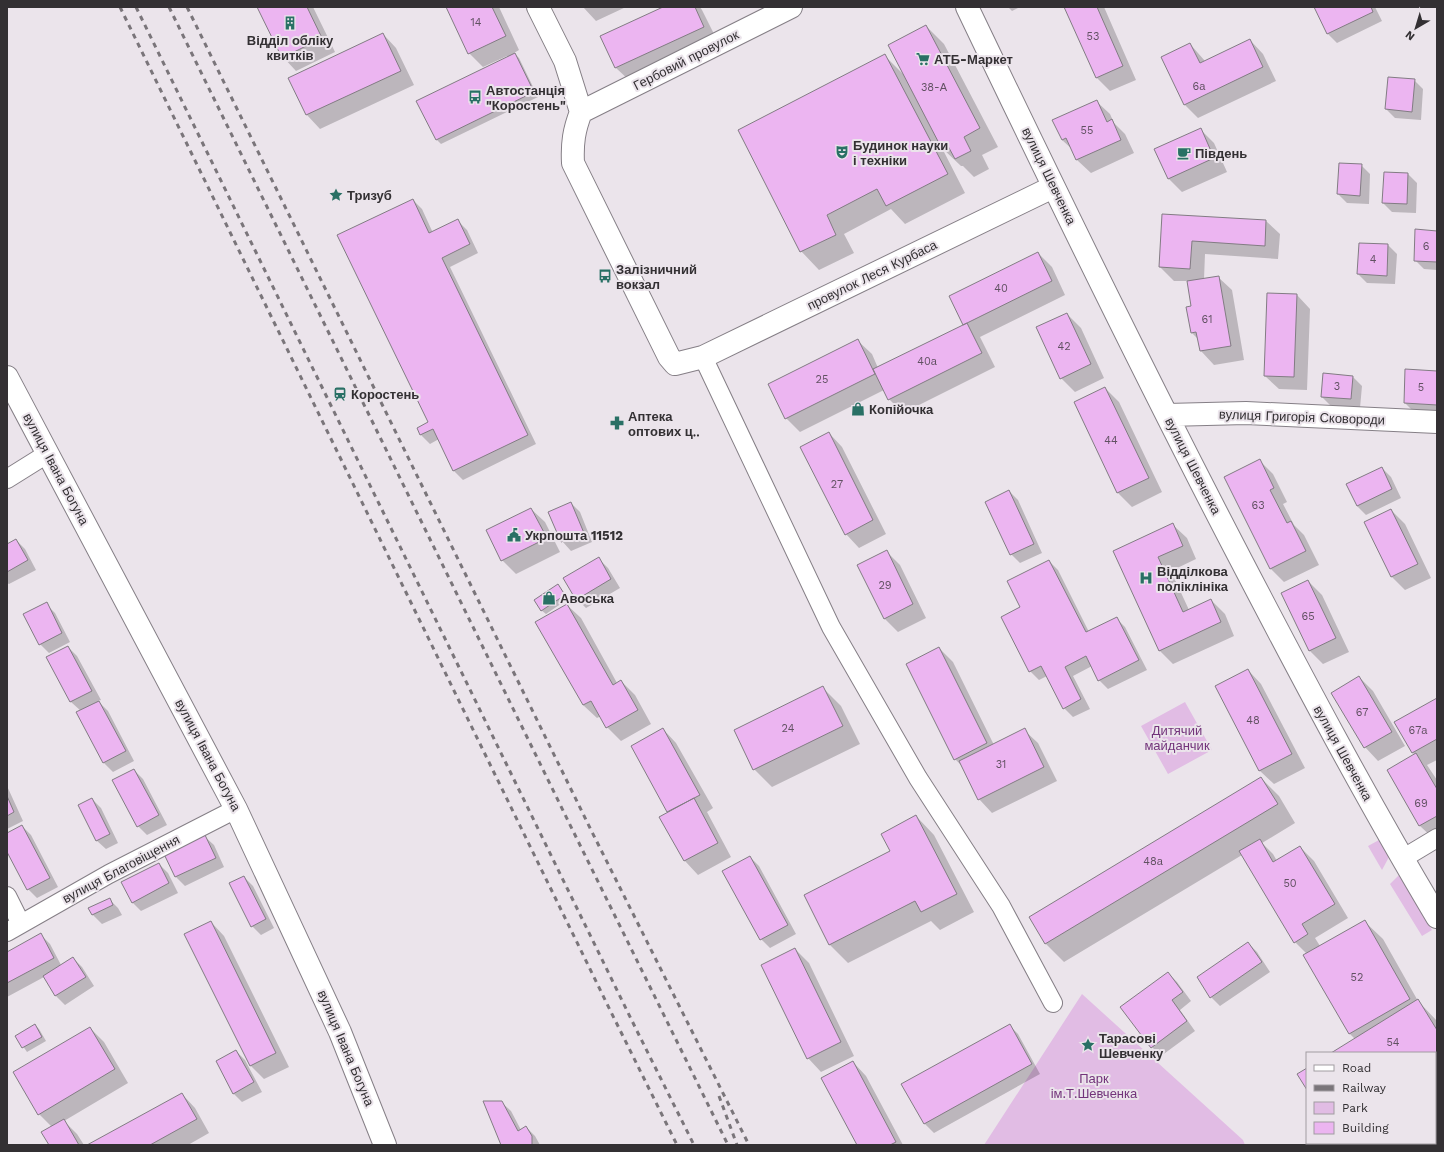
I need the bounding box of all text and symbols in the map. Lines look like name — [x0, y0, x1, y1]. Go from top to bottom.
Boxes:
north arrow — [1396, 8, 1436, 48]
building icon: Відділ обліку квитків — [282, 15, 298, 31]
house number: 14 — [470, 16, 482, 29]
street label: Гербовий провулок — [631, 27, 741, 93]
text: N — [1403, 28, 1417, 43]
house number: 53 — [1087, 30, 1099, 43]
place label: Відділ обліку квитків — [247, 33, 334, 63]
supermarket icon: АТБ-Маркет — [915, 51, 931, 67]
place label: АТБ-Маркет — [934, 52, 1013, 67]
house number: 6а — [1193, 80, 1206, 93]
house number: 38-А — [921, 81, 948, 94]
place label: Автостанція "Коростень" — [486, 83, 566, 113]
bus stop icon: Автостанція "Коростень" — [467, 89, 483, 105]
house number: 55 — [1081, 124, 1093, 137]
street label: вулиця Шевченка — [1019, 125, 1079, 228]
place label: Будинок науки і техніки — [853, 138, 948, 168]
theatre icon: Будинок науки і техніки — [834, 144, 850, 160]
cafe icon: Південь — [1176, 145, 1192, 161]
place label: Південь — [1195, 146, 1247, 161]
place icon: Тризуб — [328, 187, 344, 203]
place label: Тризуб — [347, 188, 392, 203]
street label: провулок Леся Курбаса — [805, 237, 940, 313]
house number: 6 — [1423, 240, 1430, 253]
house number: 4 — [1370, 253, 1377, 266]
place label: Залізничний вокзал — [616, 262, 697, 292]
bus stop icon: Залізничний вокзал — [597, 268, 613, 284]
house number: 40 — [994, 282, 1008, 295]
house number: 61 — [1202, 313, 1212, 326]
house number: 42 — [1057, 340, 1071, 353]
house number: 40а — [917, 355, 938, 368]
house number: 25 — [816, 373, 828, 386]
house number: 3 — [1334, 380, 1340, 393]
house number: 5 — [1418, 381, 1424, 394]
station icon: Коростень — [332, 386, 348, 402]
place label: Коростень — [351, 387, 419, 402]
shop icon: Копійочка — [850, 401, 866, 417]
place label: Копійочка — [869, 402, 934, 417]
street label: вулиця Григорія Сковороди — [1219, 407, 1385, 427]
place label: Аптека оптових ц‥ — [628, 409, 700, 439]
street label: вулиця Івана Богуна — [20, 411, 92, 528]
pharmacy icon: Аптека оптових ц‥ — [609, 415, 625, 431]
street label: вулиця Шевченка — [1162, 415, 1224, 518]
house number: 44 — [1104, 434, 1118, 447]
house number: 27 — [831, 478, 843, 491]
house number: 63 — [1251, 499, 1265, 512]
public building icon: Укрпошта 11512 — [506, 527, 522, 543]
place label: Укрпошта 11512 — [525, 528, 623, 543]
place label: Відділкова поліклініка — [1157, 564, 1229, 594]
hospital icon: Відділкова поліклініка — [1138, 570, 1154, 586]
house number: 29 — [878, 579, 892, 592]
shop icon: Авоська — [541, 590, 557, 606]
place label: Авоська — [560, 591, 615, 606]
house number: 65 — [1301, 610, 1315, 623]
street label: вулиця Івана Богуна — [172, 697, 244, 814]
street label: вулиця Шевченка — [1311, 703, 1376, 804]
house number: 67 — [1356, 706, 1368, 719]
house number: 48 — [1246, 714, 1260, 727]
house number: 24 — [782, 722, 795, 735]
park label: Дитячий майданчик — [1144, 723, 1210, 753]
house number: 67а — [1409, 724, 1428, 737]
house number: 31 — [996, 758, 1006, 771]
house number: 69 — [1414, 797, 1428, 810]
street label: вулиця Благовіщення — [60, 832, 182, 906]
house number: 48а — [1143, 855, 1164, 868]
house number: 50 — [1283, 877, 1297, 890]
house number: 52 — [1351, 971, 1363, 984]
street label: вулиця Івана Богуна — [315, 988, 378, 1109]
place label: Тарасові Шевченку — [1099, 1031, 1164, 1061]
house number: 54 — [1386, 1036, 1400, 1049]
place icon: Тарасові Шевченку — [1080, 1037, 1096, 1053]
legend — [1306, 1052, 1436, 1144]
text: Road — [1342, 1061, 1371, 1075]
park label: Парк ім.Т.Шевченка — [1051, 1071, 1138, 1101]
text: Railway — [1342, 1081, 1387, 1095]
text: Park — [1342, 1101, 1368, 1115]
text: Building — [1342, 1121, 1389, 1135]

